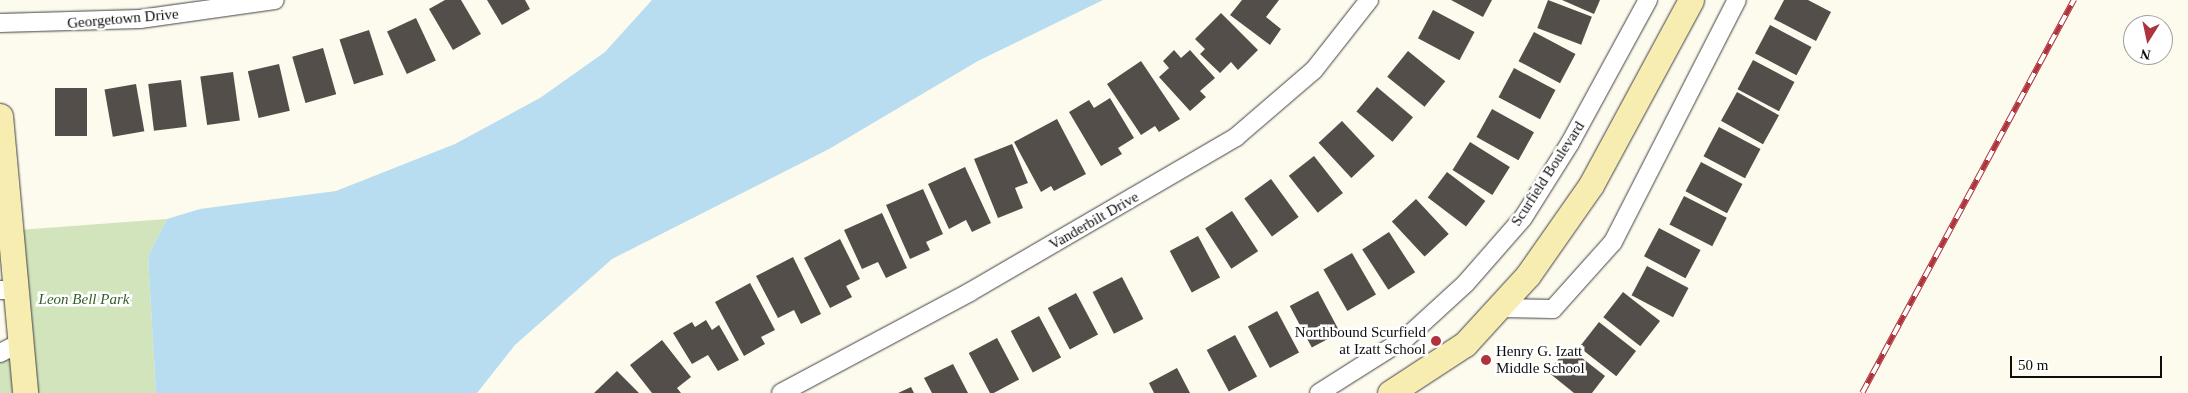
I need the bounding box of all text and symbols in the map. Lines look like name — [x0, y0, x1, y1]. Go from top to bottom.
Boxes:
street label: Georgetown Drive — [67, 5, 179, 33]
north arrow — [2123, 15, 2173, 65]
text: N — [2139, 46, 2152, 63]
street label: Scurfield Boulevard — [1507, 118, 1589, 230]
street label: Vanderbilt Drive — [1046, 188, 1142, 254]
park label: Leon Bell Park — [39, 291, 129, 309]
place label: Northbound Scurfield at Izatt School — [1295, 323, 1426, 358]
marker: Northbound Scurfield at Izatt School — [1430, 335, 1442, 347]
place label: Henry G. Izatt Middle School — [1496, 342, 1585, 377]
scale bar — [2013, 346, 2166, 378]
marker: Henry G. Izatt Middle School — [1480, 354, 1492, 366]
text: 50 m — [2018, 357, 2048, 373]

